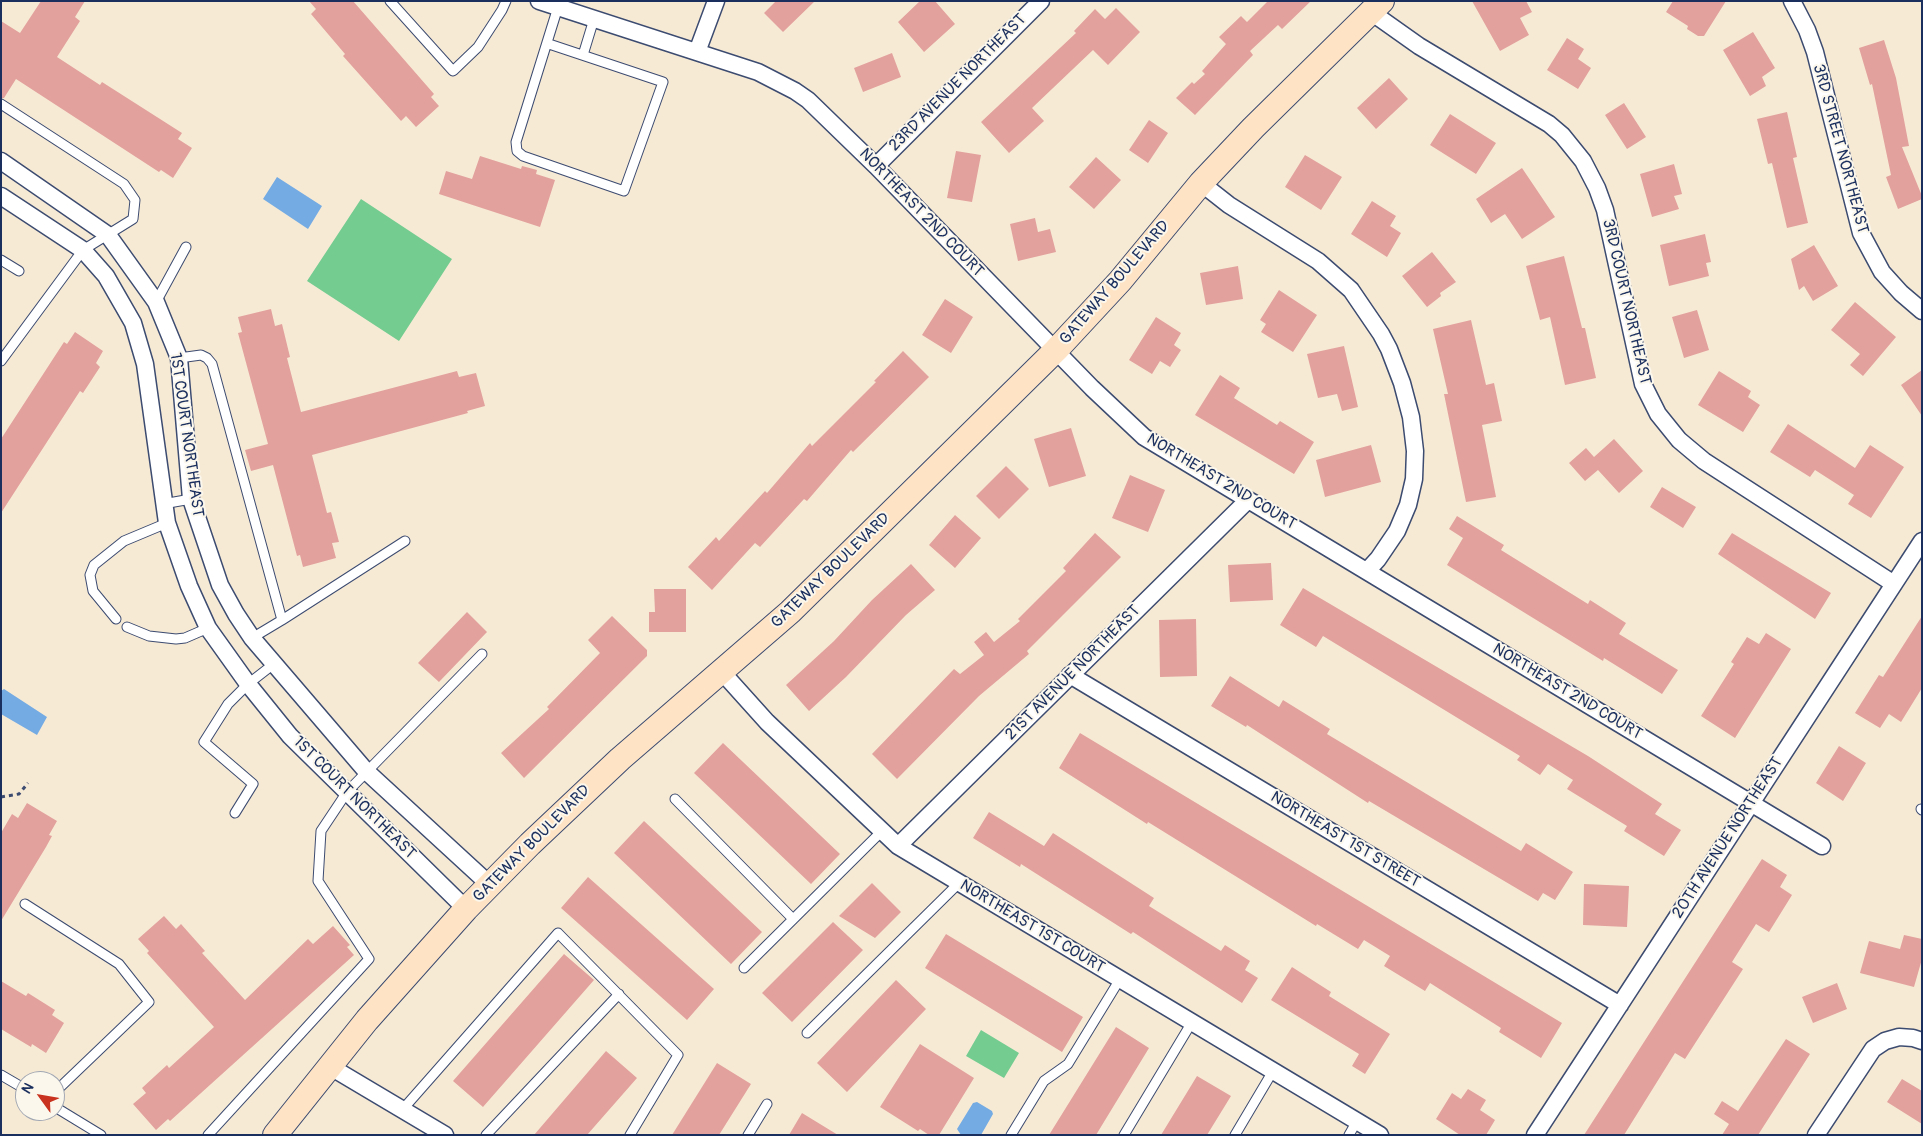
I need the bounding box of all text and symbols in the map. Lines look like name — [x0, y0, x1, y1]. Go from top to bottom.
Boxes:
street label: 23RD AVENUE NORTHEAST — [885, 10, 1031, 156]
street label: 3RD STREET NORTHEAST — [1808, 62, 1872, 236]
street label: NORTHEAST 2ND COURT — [855, 145, 987, 281]
street label: GATEWAY BOULEVARD — [1056, 217, 1174, 349]
street label: 3RD COURT NORTHEAST — [1598, 217, 1654, 387]
street label: 1ST COURT NORTHEAST — [165, 352, 207, 518]
street label: NORTHEAST 2ND COURT — [1143, 430, 1299, 534]
street label: GATEWAY BOULEVARD — [768, 509, 894, 633]
street label: 21ST AVENUE NORTHEAST — [1002, 602, 1144, 744]
street label: NORTHEAST 2ND COURT — [1489, 640, 1645, 744]
street label: 1ST COURT NORTHEAST — [289, 733, 419, 863]
street label: 20TH AVENUE NORTHEAST — [1669, 754, 1787, 922]
street label: GATEWAY BOULEVARD — [469, 781, 595, 907]
street label: NORTHEAST 1ST STREET — [1267, 788, 1423, 892]
street label: NORTHEAST 1ST COURT — [956, 876, 1108, 978]
north arrow — [15, 1071, 65, 1121]
text: N — [18, 1080, 37, 1097]

